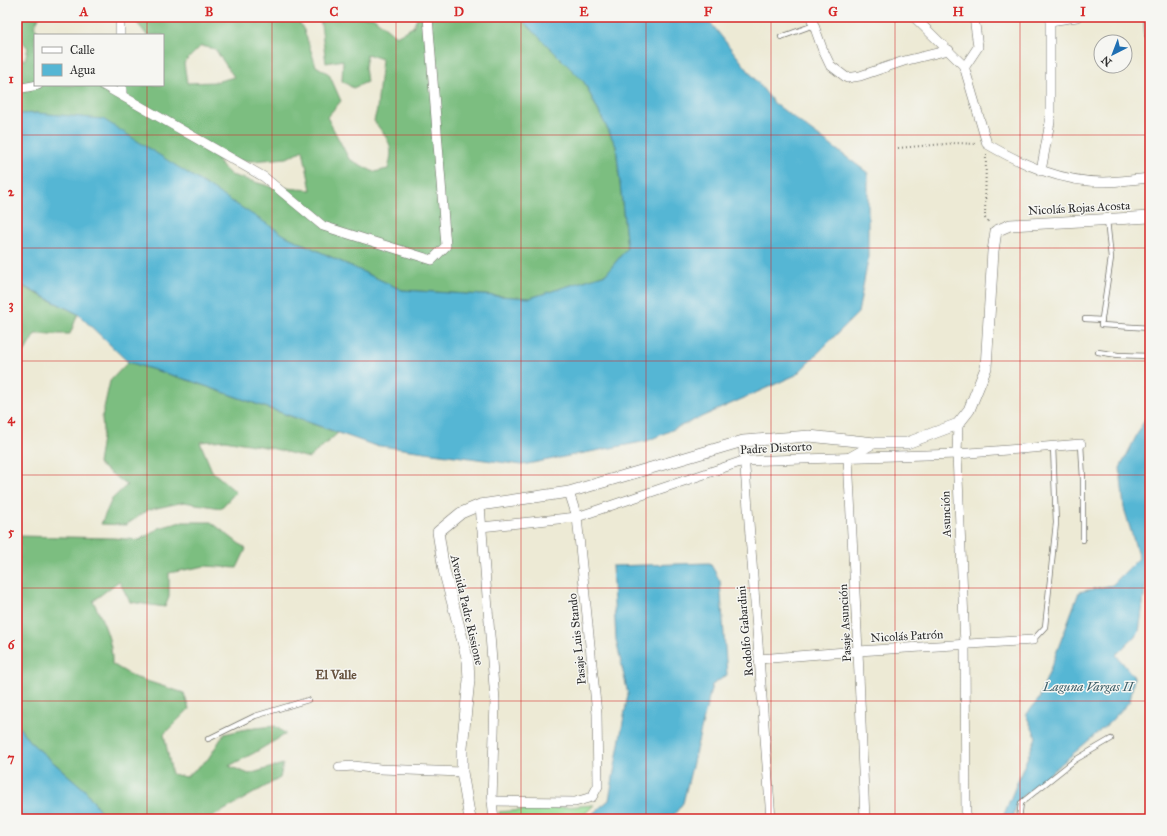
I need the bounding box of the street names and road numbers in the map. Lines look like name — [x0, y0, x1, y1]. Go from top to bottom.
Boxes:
street label: Nicolás Rojas Acosta — [1028, 198, 1131, 218]
street label: Padre Distorto — [740, 439, 812, 457]
street label: Asunción — [938, 490, 954, 538]
street label: Avenida Padre Rissione — [447, 553, 487, 666]
street label: Pasaje Asunción — [836, 583, 854, 662]
street label: Rodolfo Gabardini — [734, 584, 756, 677]
street label: Pasaje Luis Stando — [565, 592, 589, 686]
street label: Nicolás Patrón — [870, 627, 944, 645]

